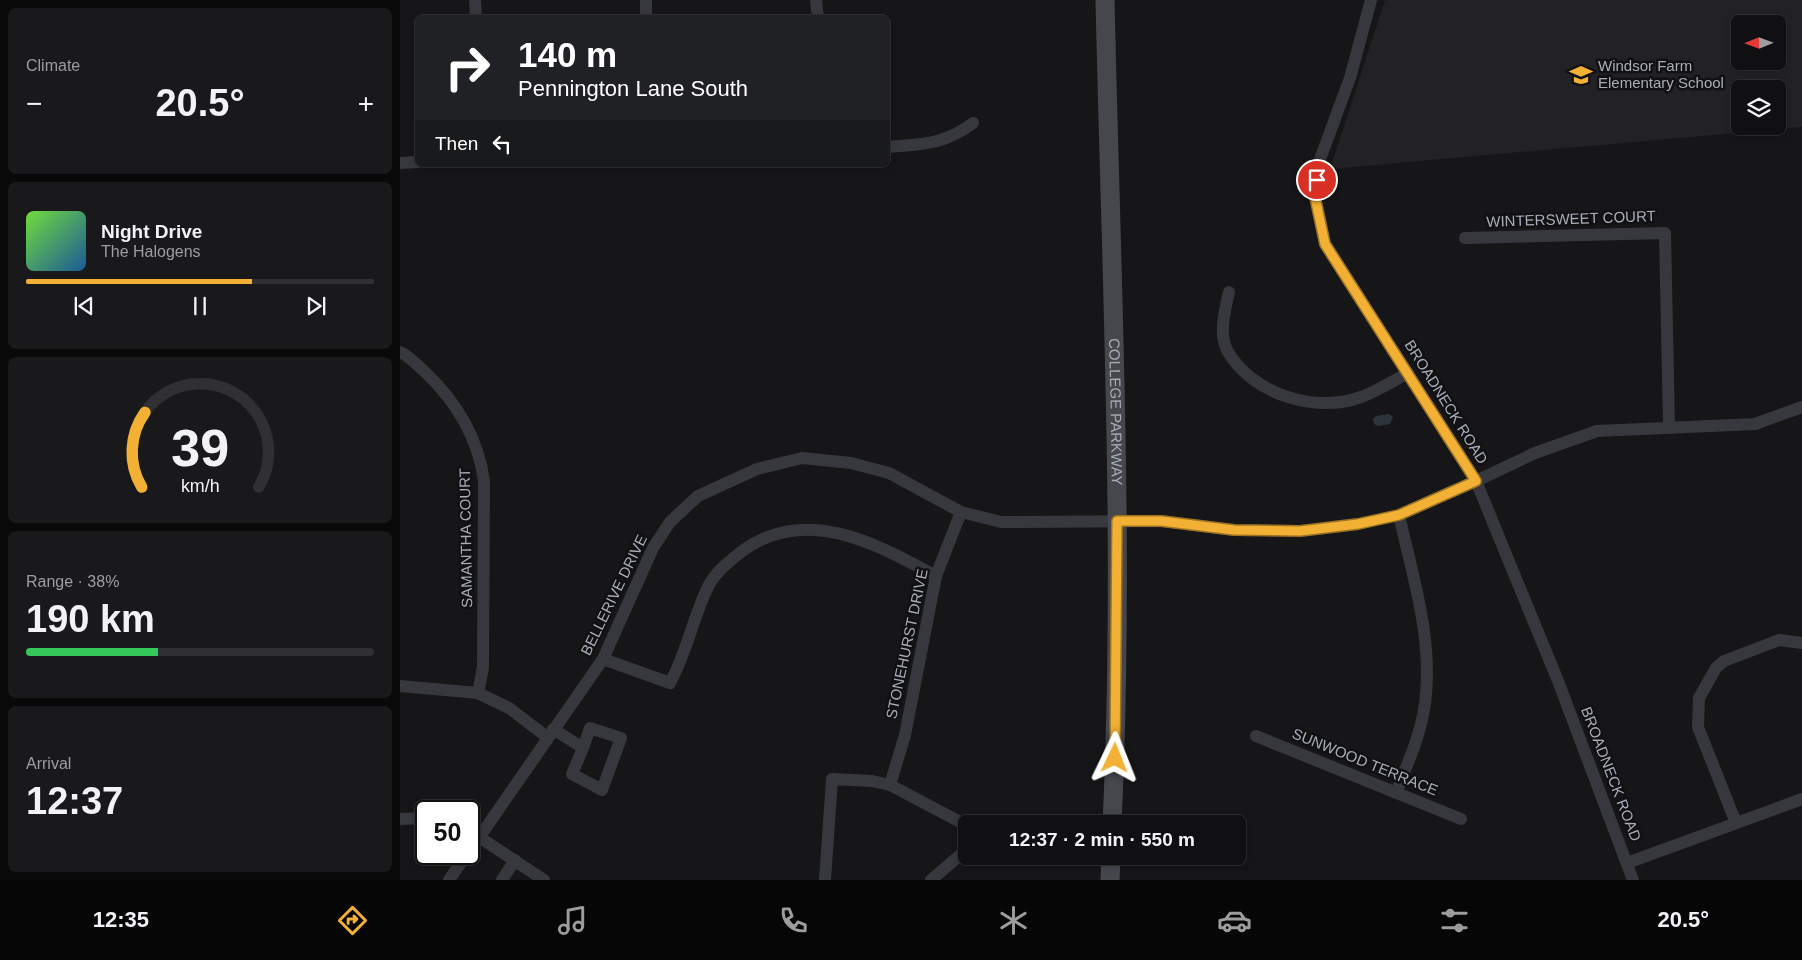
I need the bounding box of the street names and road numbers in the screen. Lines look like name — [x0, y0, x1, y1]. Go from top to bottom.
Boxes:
street label: WINTERSWEET COURT — [1486, 207, 1656, 230]
street label: BROADNECK ROAD — [1401, 337, 1491, 467]
street label: COLLEGE PARKWAY — [1106, 338, 1126, 486]
street label: SAMANTHA COURT — [456, 468, 475, 608]
street label: BELLERIVE DRIVE — [577, 532, 650, 658]
street label: STONEHURST DRIVE — [882, 567, 931, 720]
street label: BROADNECK ROAD — [1578, 704, 1645, 844]
street label: SUNWOOD TERRACE — [1290, 725, 1440, 799]

